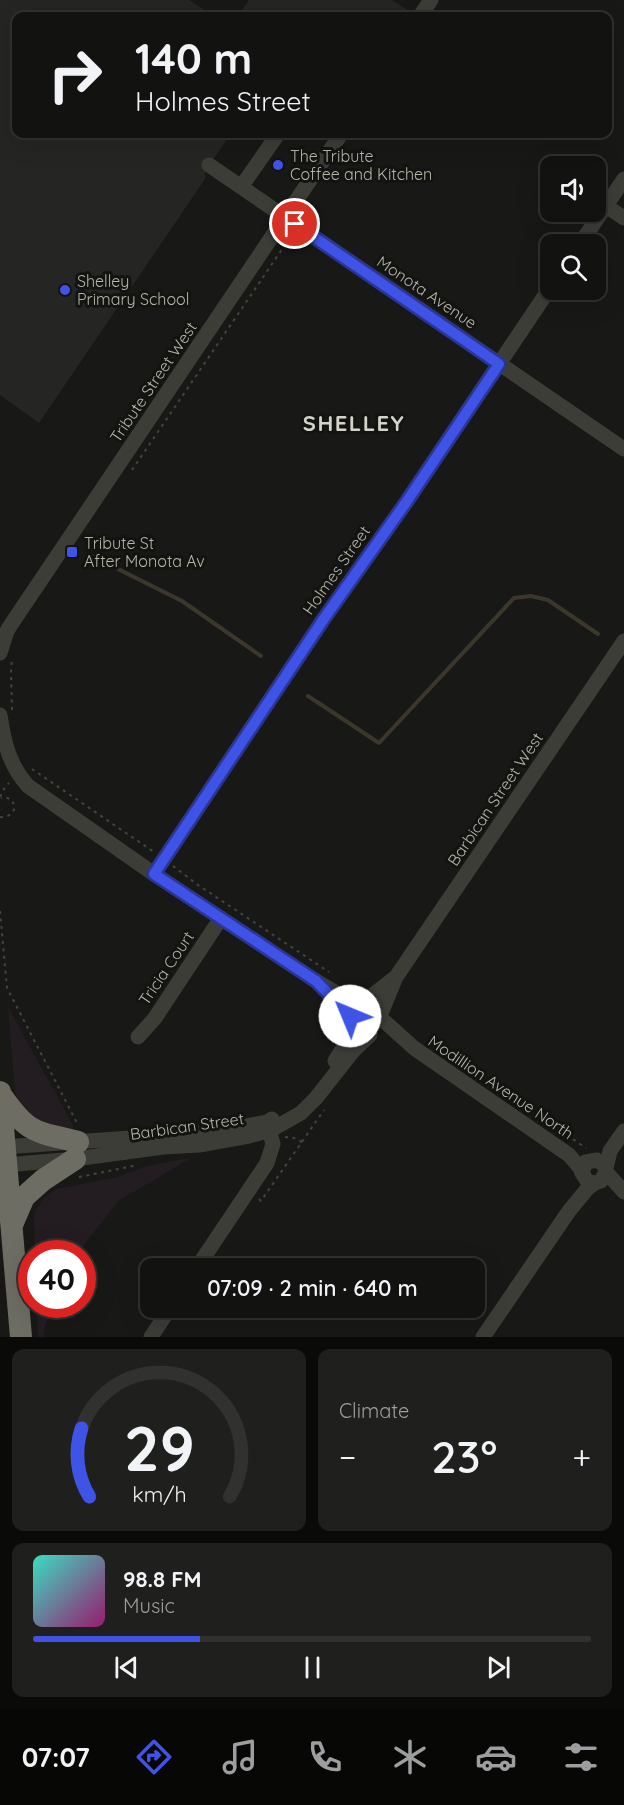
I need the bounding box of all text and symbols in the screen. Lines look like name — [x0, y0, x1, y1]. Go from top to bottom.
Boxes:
text: 140 m — [135, 32, 252, 85]
icon: right — [36, 36, 114, 114]
text: Holmes Street — [135, 84, 311, 118]
place label: The Tribute Coffee and Kitchen — [290, 146, 432, 184]
map controls — [540, 156, 606, 300]
button: sound — [540, 156, 606, 222]
marker: The Tribute Coffee and Kitchen — [271, 158, 285, 172]
pin — [269, 198, 320, 249]
icon: arrive — [278, 207, 311, 240]
button: search — [540, 234, 606, 300]
street label: Monota Avenue — [373, 251, 481, 333]
place label: Shelley Primary School — [77, 271, 189, 309]
marker: Shelley Primary School — [58, 283, 72, 297]
street label: Tribute Street West — [105, 318, 201, 446]
district label: SHELLEY — [303, 409, 405, 437]
street label: Holmes Street — [298, 522, 374, 618]
place label: Tribute St After Monota Av — [84, 533, 205, 571]
marker: Tribute St After Monota Av — [65, 545, 79, 559]
street label: Barbican Street West — [443, 729, 547, 869]
street label: Tricia Court — [134, 927, 198, 1009]
position arrow — [318, 984, 382, 1048]
street label: Modillion Avenue North — [424, 1031, 578, 1143]
street label: Barbican Street — [129, 1108, 245, 1144]
speed limit sign: 40 — [18, 1240, 96, 1318]
text: 07:09 · 2 min · 640 m — [207, 1274, 418, 1302]
text: Climate — [339, 1398, 409, 1423]
text: 29 — [124, 1409, 194, 1487]
text: 23° — [431, 1428, 497, 1484]
text: − — [339, 1436, 356, 1477]
text: + — [572, 1436, 591, 1477]
text: km/h — [132, 1481, 186, 1507]
text: 98.8 FM — [123, 1565, 202, 1593]
text: Music — [123, 1593, 175, 1618]
icon: previous — [110, 1651, 143, 1684]
icon: pause — [296, 1651, 329, 1684]
icon: next — [482, 1651, 515, 1684]
icon: directions — [133, 1736, 175, 1778]
icon: music — [219, 1736, 261, 1778]
icon: phone — [304, 1736, 346, 1778]
icon: climate — [389, 1736, 431, 1778]
icon: car — [475, 1736, 517, 1778]
icon: filters — [560, 1736, 602, 1778]
text: 07:07 — [22, 1740, 90, 1774]

